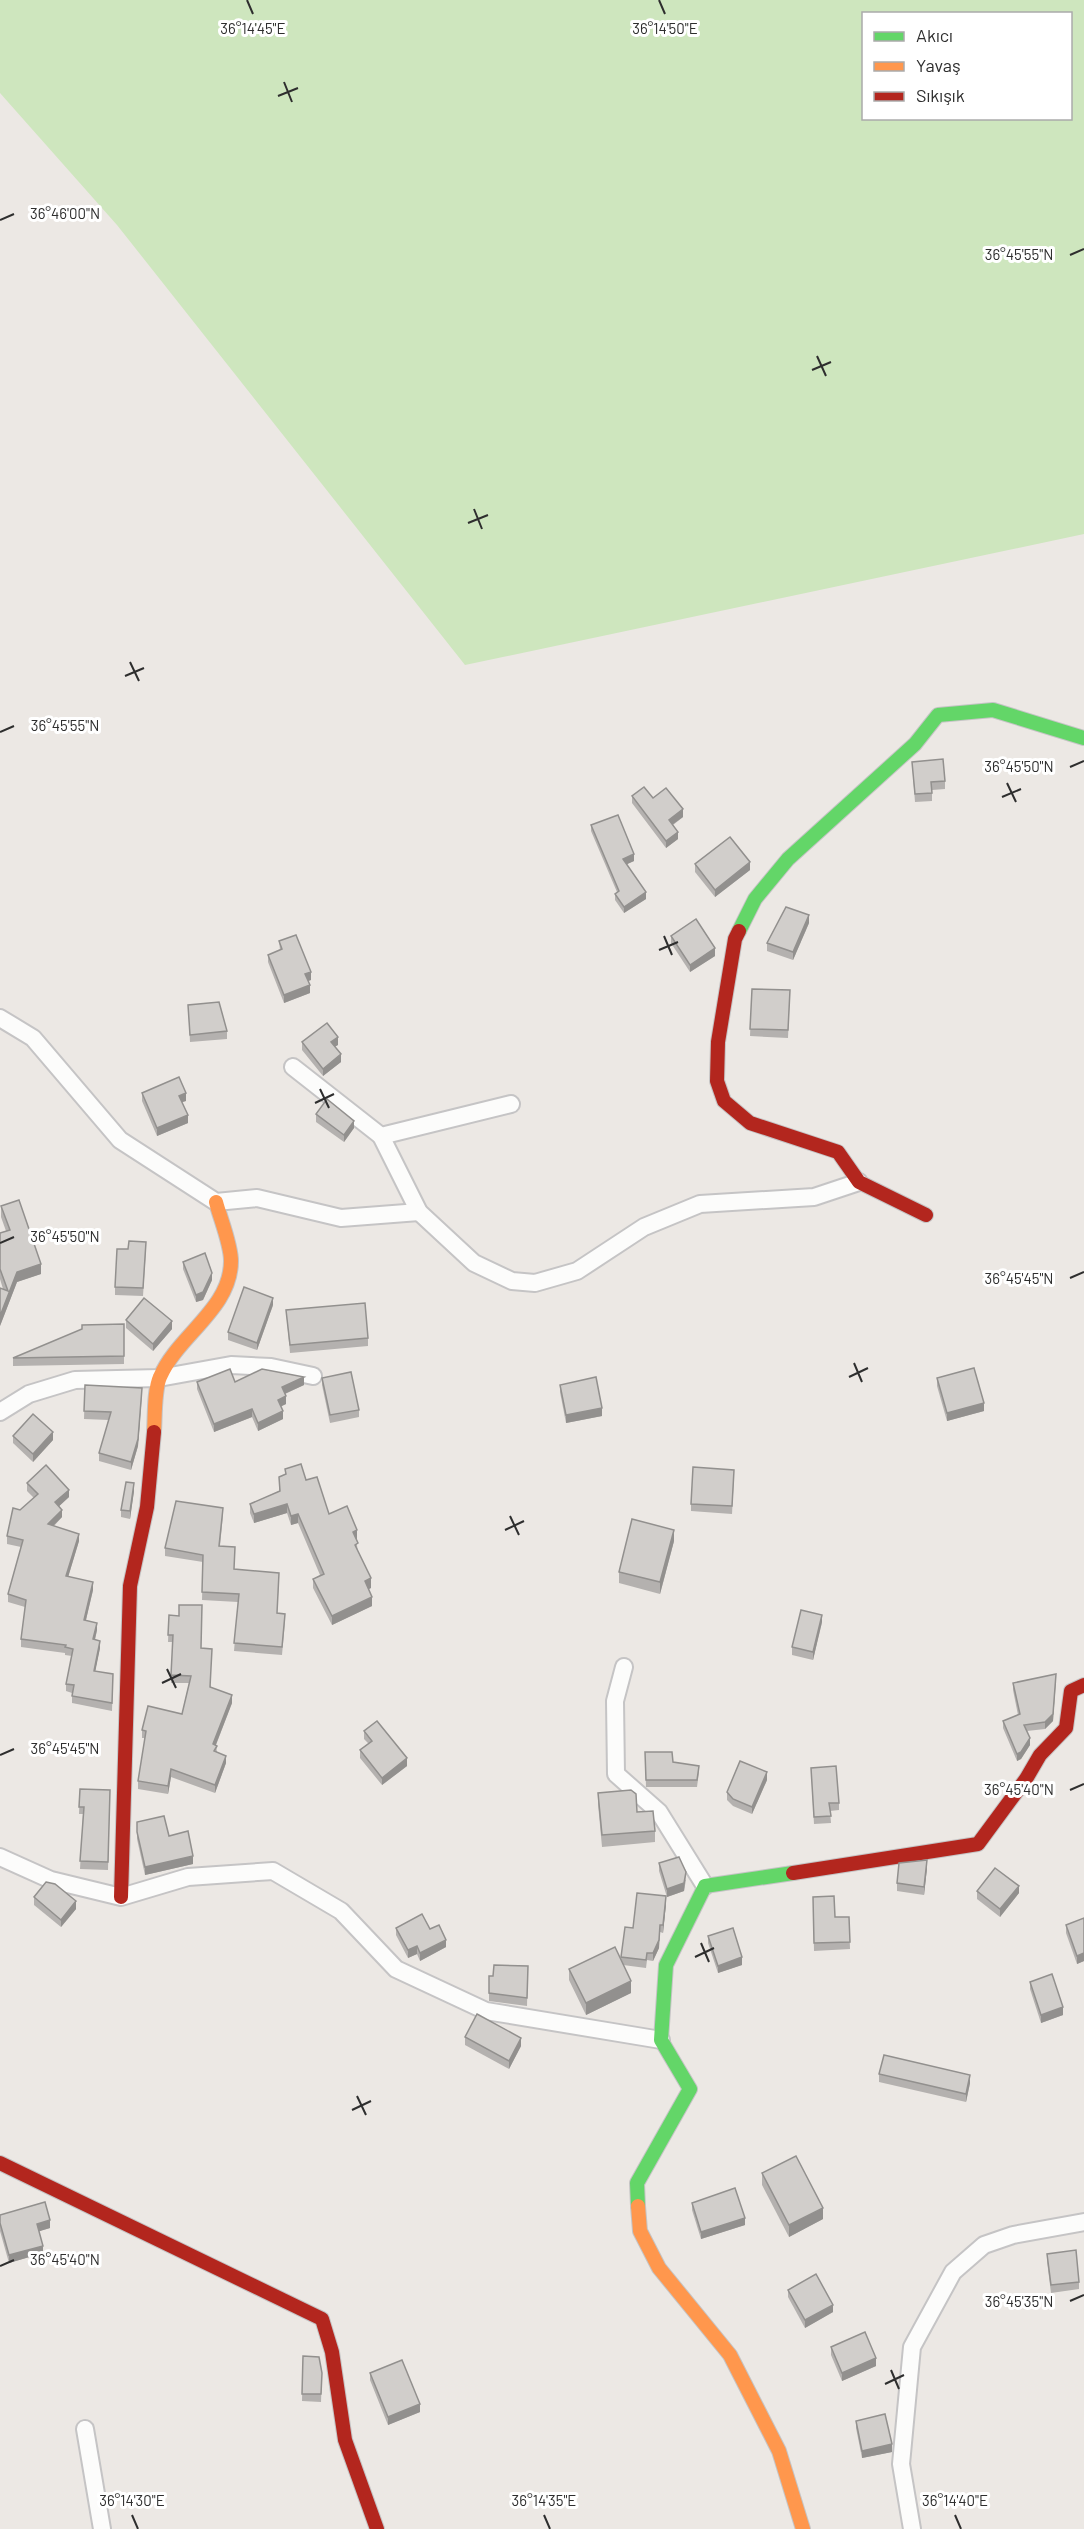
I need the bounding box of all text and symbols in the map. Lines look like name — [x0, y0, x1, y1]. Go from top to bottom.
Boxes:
legend — [862, 12, 1072, 120]
text: 36°14'45"E — [220, 19, 286, 37]
text: 36°14'50"E — [632, 19, 698, 37]
text: Akıcı — [916, 24, 953, 46]
text: Yavaş — [916, 54, 961, 76]
text: Sıkışık — [916, 84, 965, 106]
text: 36°46'00"N — [30, 204, 100, 222]
text: 36°45'55"N — [985, 245, 1053, 263]
text: 36°45'55"N — [31, 716, 99, 734]
text: 36°45'50"N — [984, 757, 1054, 775]
text: 36°45'50"N — [30, 1227, 100, 1245]
text: 36°45'45"N — [984, 1269, 1054, 1287]
text: 36°45'45"N — [30, 1739, 100, 1757]
text: 36°45'40"N — [984, 1780, 1054, 1798]
text: 36°45'40"N — [30, 2250, 100, 2268]
text: 36°45'35"N — [985, 2292, 1053, 2310]
text: 36°14'30"E — [99, 2491, 165, 2509]
text: 36°14'35"E — [512, 2491, 576, 2509]
text: 36°14'40"E — [922, 2491, 988, 2509]

